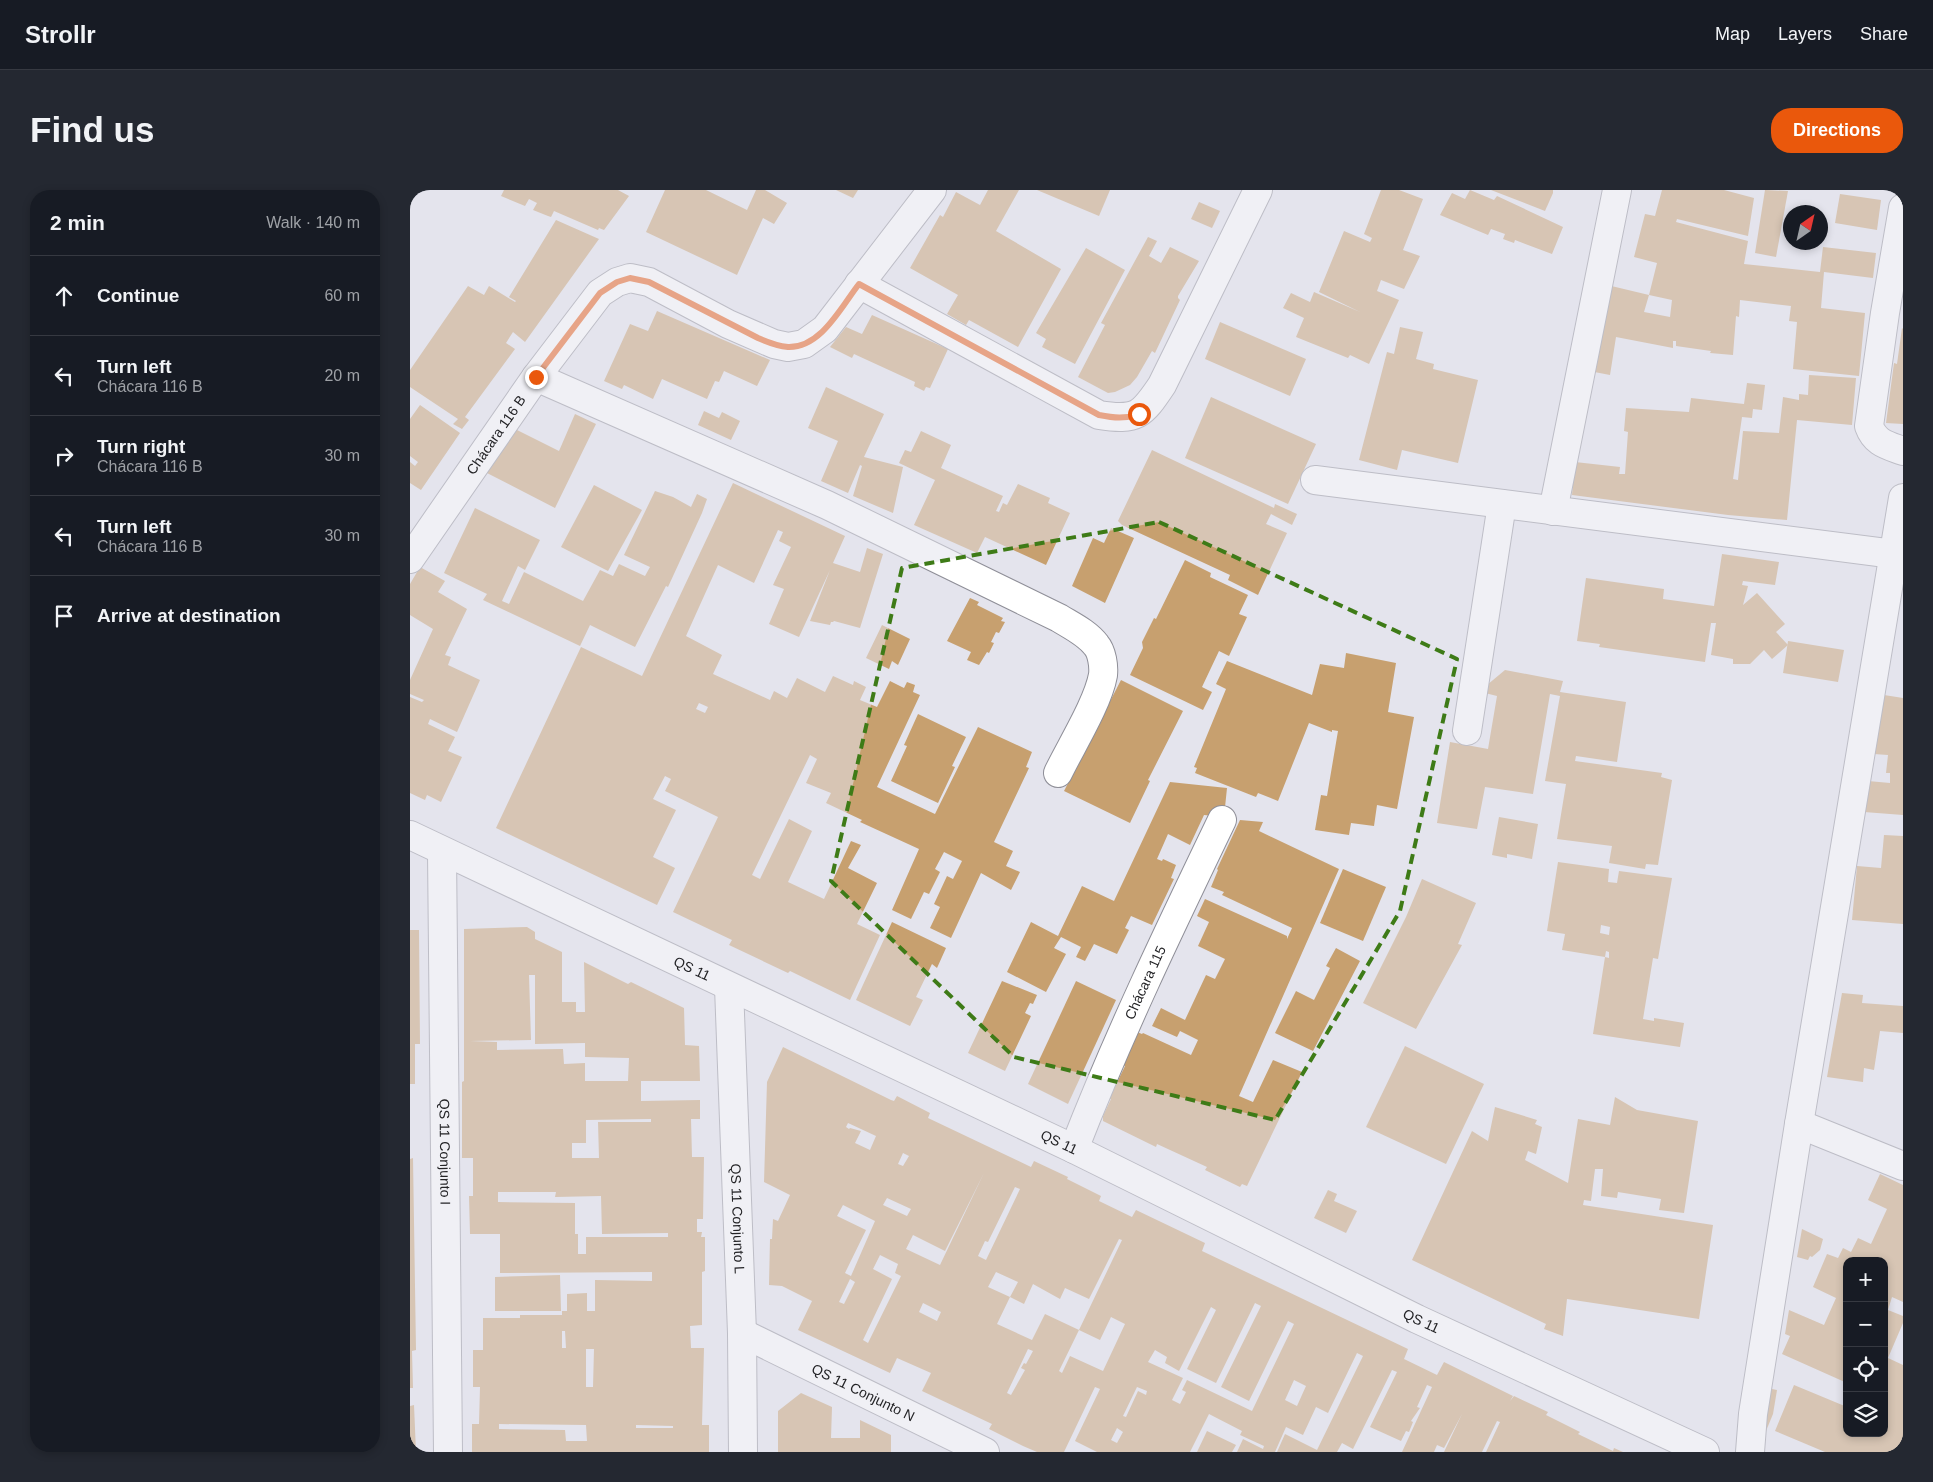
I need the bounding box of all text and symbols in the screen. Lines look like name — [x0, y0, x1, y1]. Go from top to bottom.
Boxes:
text: Strollr — [25, 21, 96, 48]
text: Map — [1715, 24, 1750, 44]
text: Layers — [1778, 24, 1832, 44]
text: Share — [1860, 24, 1908, 44]
button: Directions — [1771, 108, 1903, 153]
text: Find us — [30, 110, 154, 149]
north arrow — [1783, 205, 1828, 250]
text: 2 min — [50, 211, 105, 234]
text: Walk · 140 m — [266, 214, 360, 231]
icon: ahead — [50, 282, 78, 310]
text: Continue — [97, 285, 179, 306]
text: 60 m — [324, 287, 360, 304]
text: Turn left — [97, 356, 172, 377]
icon: left — [50, 362, 78, 390]
route end — [525, 366, 548, 389]
text: 20 m — [324, 367, 360, 384]
text: Chácara 116 B — [97, 378, 203, 395]
street label: Chácara 116 B — [463, 392, 529, 477]
route start — [1128, 403, 1151, 426]
text: Turn right — [97, 436, 185, 457]
icon: right — [50, 442, 78, 470]
text: 30 m — [324, 447, 360, 464]
text: Chácara 116 B — [97, 458, 203, 475]
text: Turn left — [97, 516, 172, 537]
icon: left — [50, 522, 78, 550]
text: 30 m — [324, 527, 360, 544]
text: Chácara 116 B — [97, 538, 203, 555]
icon: arrive — [50, 602, 78, 630]
text: Arrive at destination — [97, 605, 281, 626]
street label: Chácara 115 — [1121, 943, 1169, 1022]
street label: QS 11 — [671, 953, 713, 984]
street label: QS 11 Conjunto I — [436, 1099, 454, 1205]
street label: QS 11 — [1038, 1126, 1080, 1158]
street label: QS 11 Conjunto L — [728, 1163, 748, 1274]
map controls — [1843, 1257, 1888, 1437]
button: + — [1843, 1257, 1888, 1302]
button: − — [1843, 1302, 1888, 1347]
street label: QS 11 — [1400, 1305, 1442, 1336]
button: locate — [1843, 1347, 1888, 1392]
street label: QS 11 Conjunto N — [809, 1360, 917, 1424]
button: layers — [1843, 1392, 1888, 1437]

